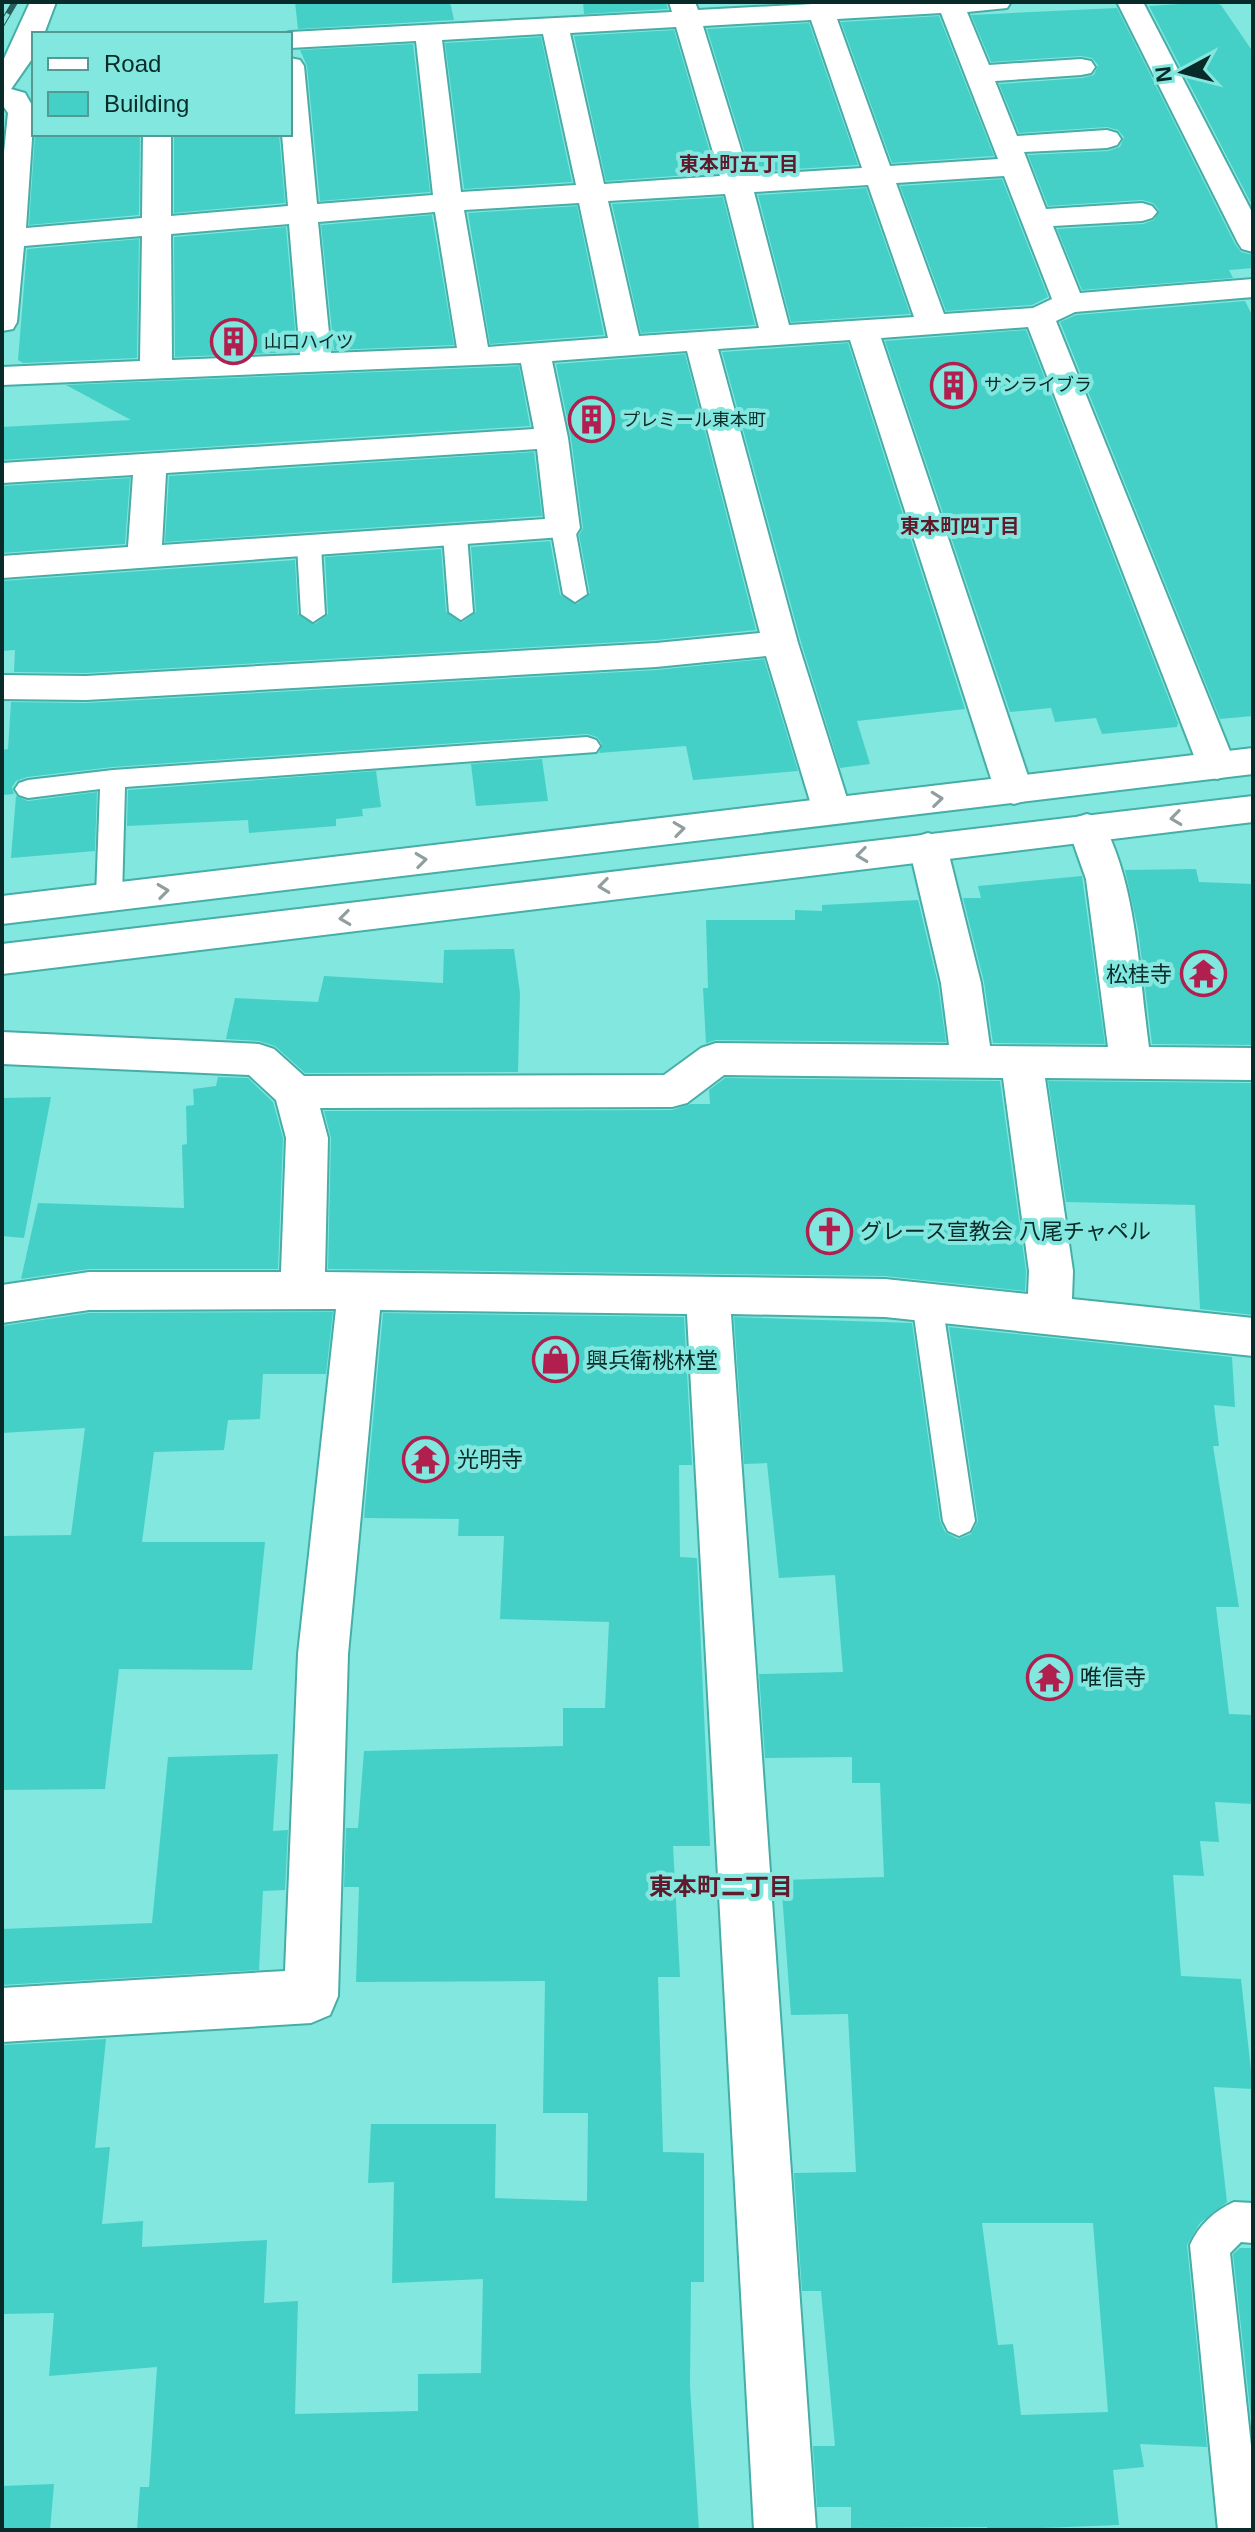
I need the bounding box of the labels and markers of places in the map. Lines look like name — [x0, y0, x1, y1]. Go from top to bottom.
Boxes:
building icon: 山口ハイツ — [209, 318, 257, 366]
place label: 山口ハイツ — [264, 332, 354, 352]
building icon: サンライブラ — [929, 361, 977, 409]
place label: サンライブラ — [984, 375, 1092, 395]
building icon: プレミール東本町 — [567, 396, 615, 444]
place label: プレミール東本町 — [622, 410, 766, 430]
temple icon: 松桂寺 — [1179, 950, 1227, 998]
place label: 松桂寺 — [1106, 962, 1172, 987]
church icon: グレース宣教会 八尾チャペル — [805, 1207, 853, 1255]
place label: グレース宣教会 八尾チャペル — [860, 1219, 1151, 1244]
shop icon: 興兵衛桃林堂 — [531, 1336, 579, 1384]
place label: 興兵衛桃林堂 — [586, 1348, 718, 1373]
temple icon: 光明寺 — [402, 1435, 450, 1483]
place label: 光明寺 — [457, 1447, 523, 1472]
temple icon: 唯信寺 — [1025, 1653, 1073, 1701]
place label: 唯信寺 — [1080, 1665, 1146, 1690]

